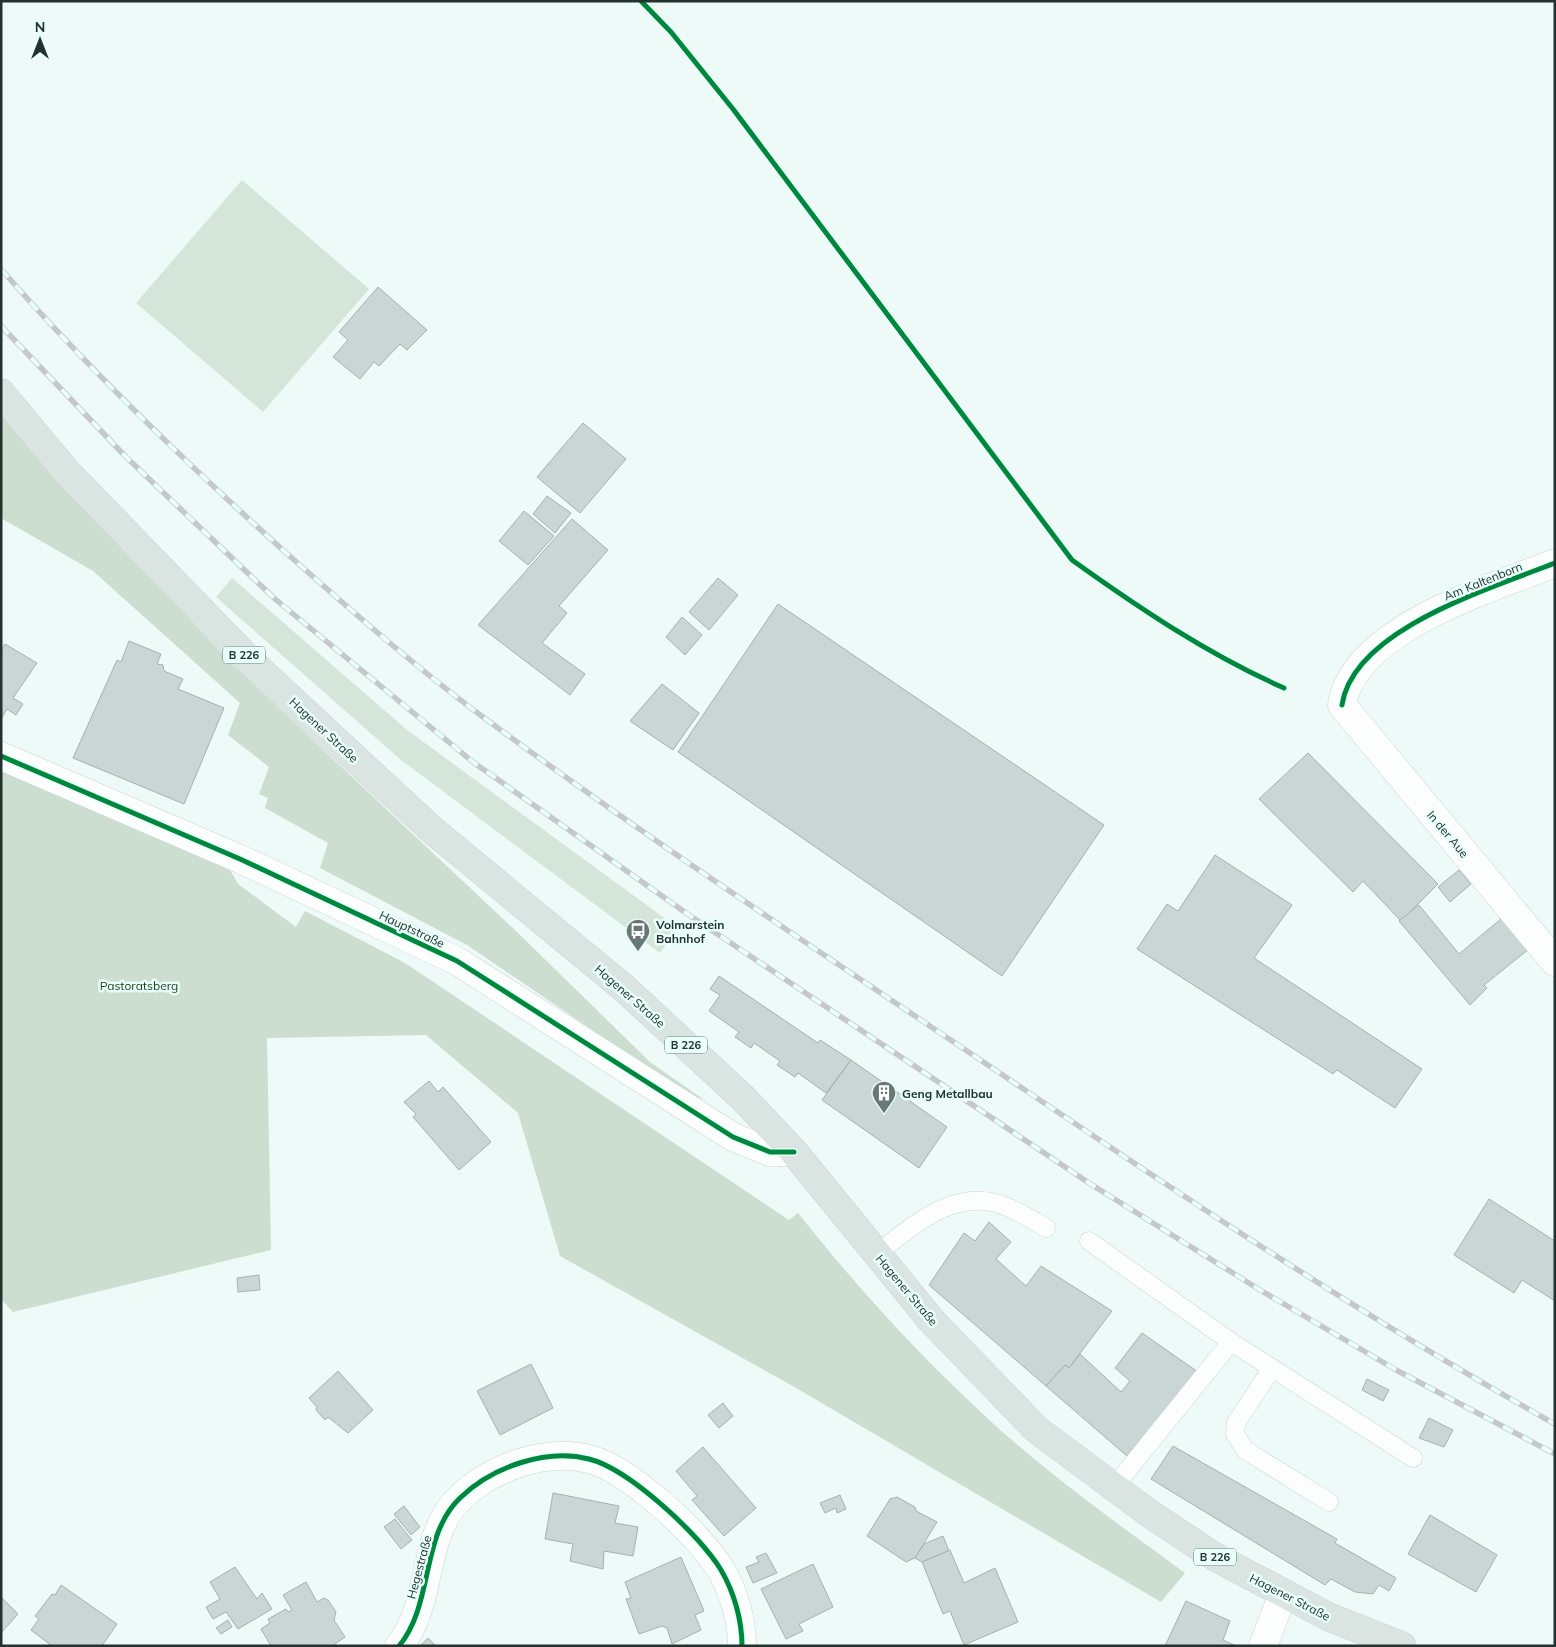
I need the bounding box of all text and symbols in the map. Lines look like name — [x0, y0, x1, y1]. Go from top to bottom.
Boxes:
north arrow — [15, 15, 65, 65]
text: N — [35, 18, 45, 36]
street label: Am Kaltenborn — [1442, 558, 1524, 604]
road number: B 226 — [223, 646, 265, 664]
street label: Hagener Straße — [287, 694, 361, 766]
street label: In der Aue — [1424, 807, 1472, 861]
street label: Hauptstraße — [377, 907, 447, 951]
place label: Volmarstein Bahnhof — [655, 917, 724, 946]
bus stop icon: Volmarstein Bahnhof — [625, 918, 651, 952]
street label: Hagener Straße — [592, 961, 668, 1031]
park label: Pastoratsberg — [100, 978, 178, 993]
road number: B 226 — [665, 1036, 707, 1054]
building icon: Geng Metallbau — [871, 1080, 897, 1114]
place label: Geng Metallbau — [902, 1086, 993, 1101]
street label: Hagener Straße — [873, 1251, 941, 1329]
street label: Hegestraße — [403, 1534, 435, 1600]
road number: B 226 — [1194, 1548, 1236, 1565]
street label: Hagener Straße — [1247, 1570, 1333, 1624]

